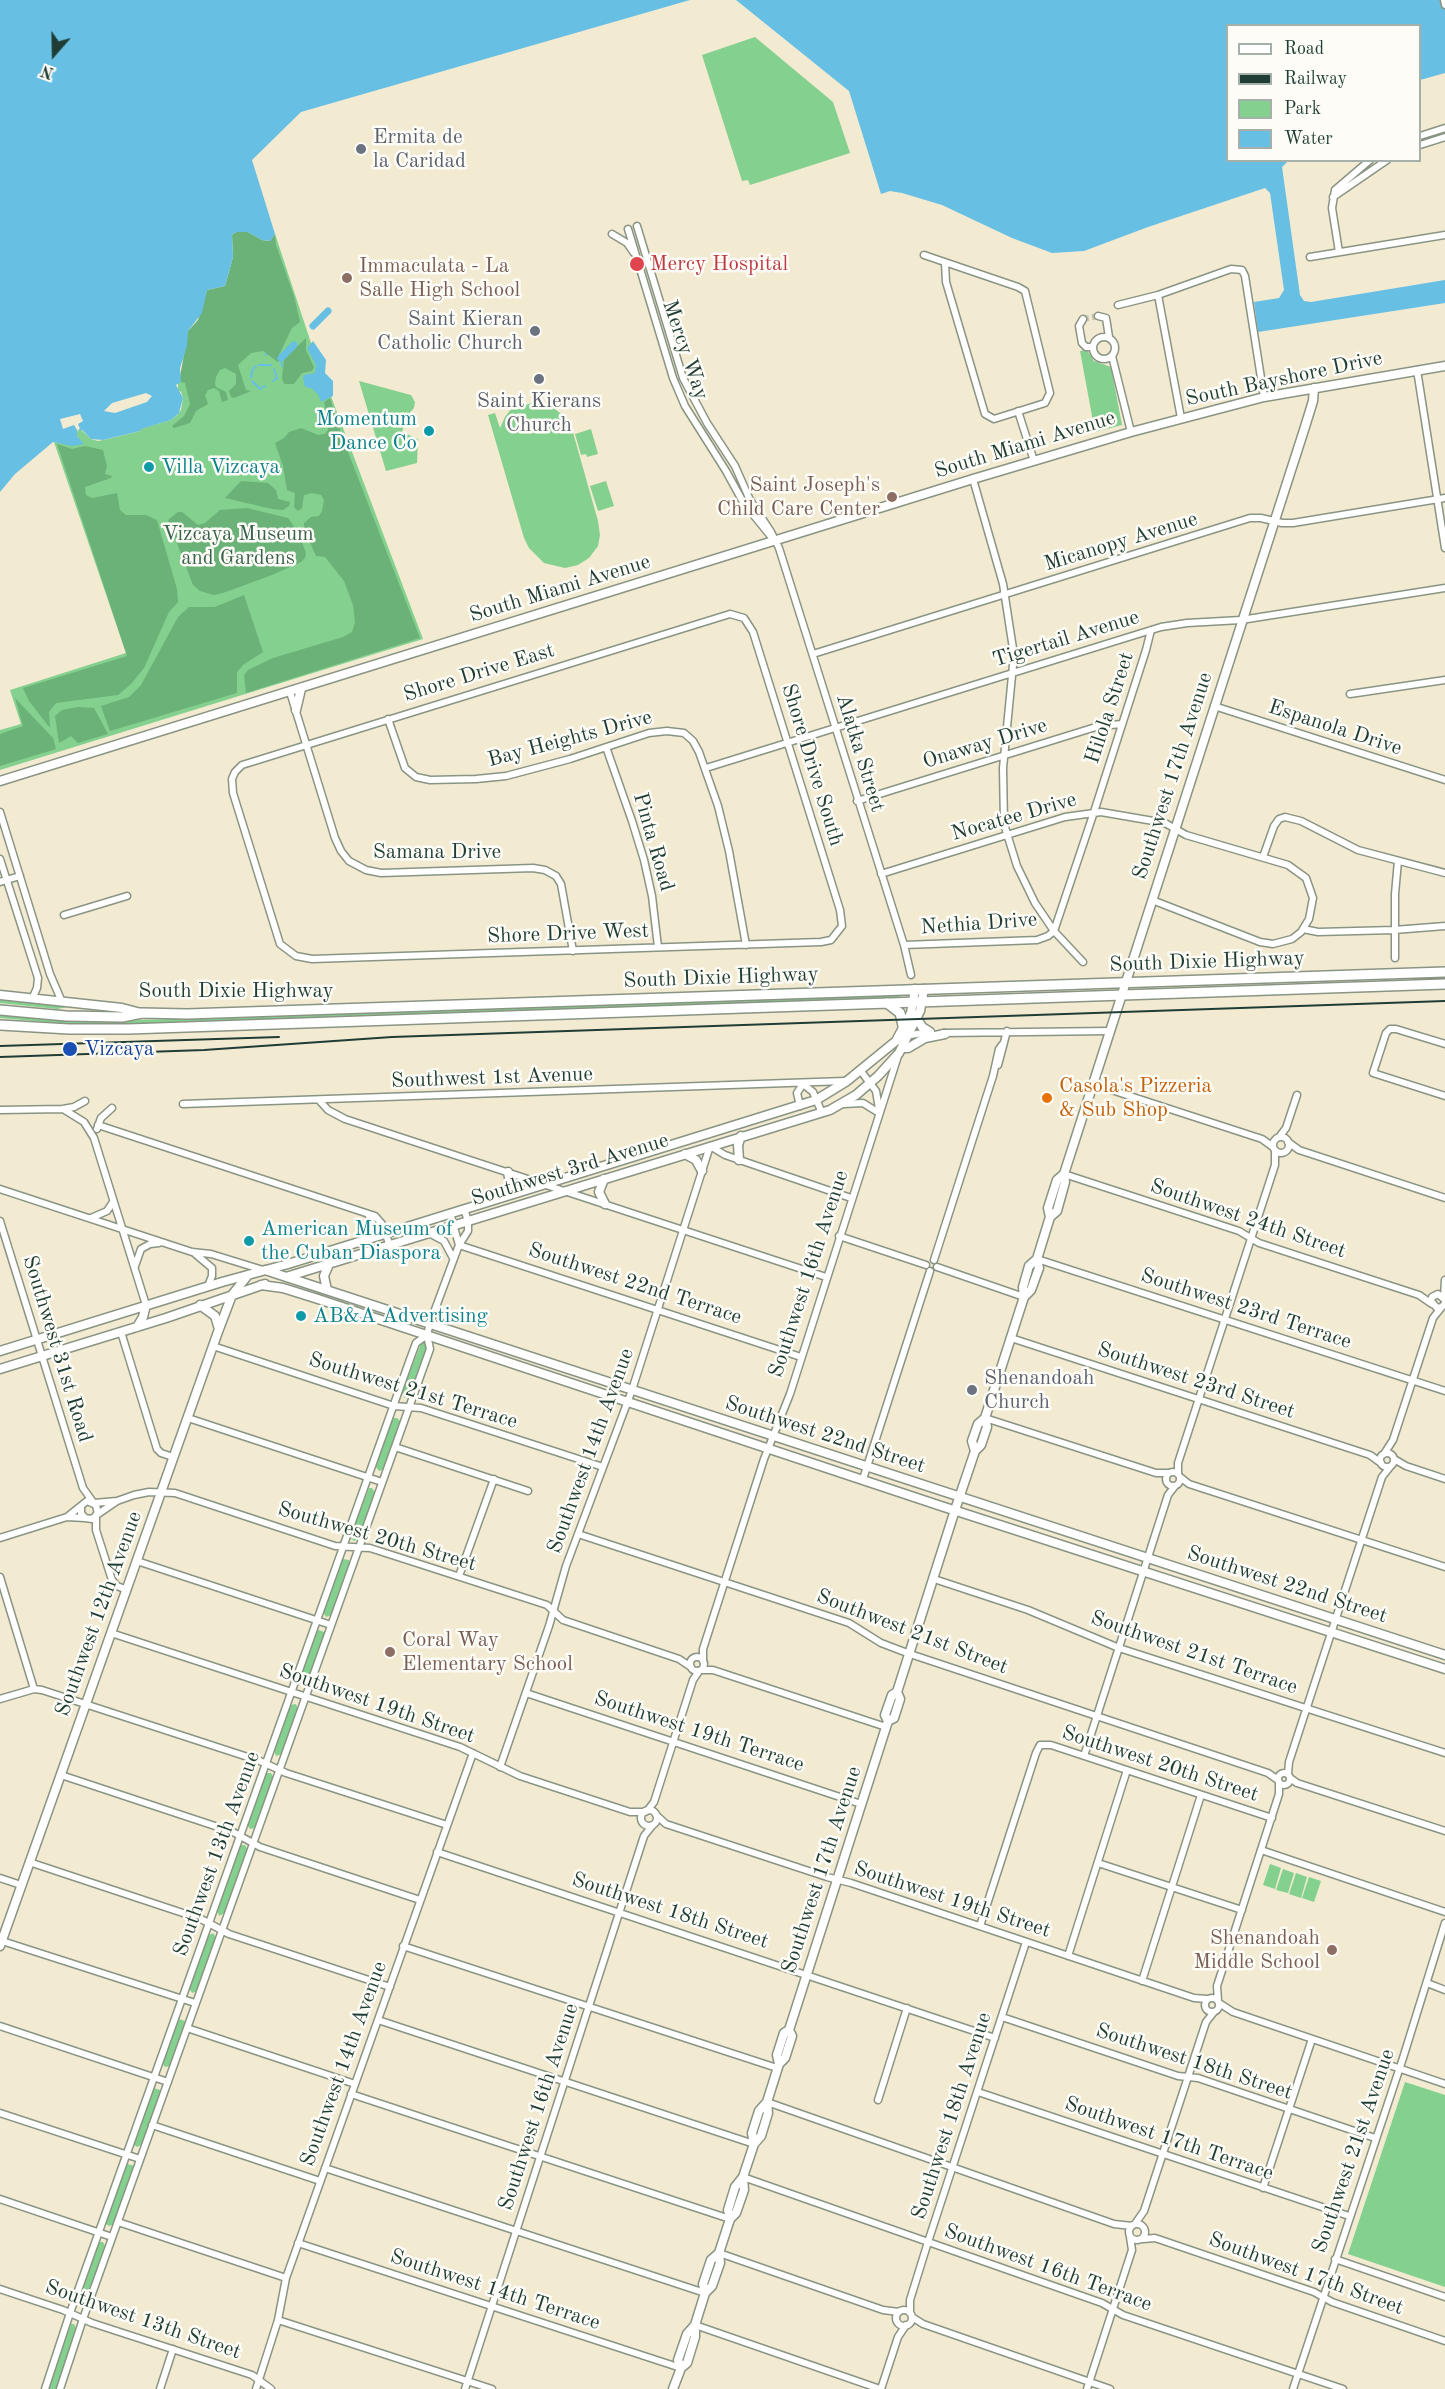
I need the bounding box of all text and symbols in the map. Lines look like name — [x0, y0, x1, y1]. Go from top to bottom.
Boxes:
north arrow — [24, 24, 84, 84]
legend — [1226, 24, 1421, 162]
text: Road — [1284, 40, 1324, 58]
text: N — [39, 61, 56, 81]
text: Railway — [1284, 70, 1347, 88]
text: Park — [1284, 100, 1321, 118]
place label: Ermita de la Caridad — [373, 124, 466, 174]
text: Water — [1284, 130, 1333, 148]
marker: Ermita de la Caridad — [354, 142, 368, 156]
place label: Mercy Hospital — [650, 251, 788, 277]
place label: Immaculata - La Salle High School — [359, 253, 520, 303]
marker: Mercy Hospital — [628, 255, 646, 273]
marker: Immaculata - La Salle High School — [340, 271, 354, 285]
street label: Mercy Way — [656, 297, 714, 403]
place label: Saint Kieran Catholic Church — [377, 306, 523, 356]
marker: Saint Kieran Catholic Church — [528, 324, 542, 338]
street label: South Bayshore Drive — [1183, 346, 1385, 412]
marker: Saint Kierans Church — [532, 372, 546, 386]
place label: Saint Kierans Church — [477, 388, 601, 438]
street label: South Miami Avenue — [931, 405, 1119, 485]
place label: Momentum Dance Co — [316, 406, 417, 456]
marker: Momentum Dance Co — [422, 424, 436, 438]
place label: Villa Vizcaya — [161, 454, 280, 480]
marker: Villa Vizcaya — [142, 460, 156, 474]
place label: Saint Joseph's Child Care Center — [717, 472, 880, 522]
marker: Saint Joseph's Child Care Center — [885, 490, 899, 504]
street label: Micanopy Avenue — [1041, 507, 1201, 577]
park label: Vizcaya Museum and Gardens — [162, 521, 314, 571]
street label: South Miami Avenue — [466, 549, 654, 629]
street label: Tigertail Avenue — [990, 605, 1142, 673]
street label: Shore Drive East — [400, 638, 558, 708]
street label: Hilola Street — [1080, 649, 1140, 767]
street label: Southwest 17th Avenue — [1128, 669, 1218, 883]
street label: Shore Drive South — [775, 681, 849, 849]
street label: Alatka Street — [830, 691, 890, 815]
street label: Espanola Drive — [1265, 695, 1405, 761]
street label: Bay Heights Drive — [485, 705, 655, 773]
street label: Onaway Drive — [920, 713, 1050, 775]
street label: Nocatee Drive — [948, 787, 1080, 847]
street label: Pinta Road — [627, 790, 679, 894]
street label: Samana Drive — [373, 839, 501, 865]
street label: Nethia Drive — [920, 907, 1038, 941]
street label: Shore Drive West — [487, 919, 649, 949]
street label: South Dixie Highway — [1109, 946, 1305, 978]
street label: South Dixie Highway — [623, 962, 819, 994]
street label: South Dixie Highway — [138, 978, 334, 1004]
place label: Vizcaya — [84, 1036, 154, 1062]
marker: Vizcaya — [61, 1040, 79, 1058]
street label: Southwest 1st Avenue — [391, 1062, 593, 1094]
place label: Casola's Pizzeria & Sub Shop — [1059, 1073, 1212, 1123]
marker: Casola's Pizzeria & Sub Shop — [1040, 1091, 1054, 1105]
street label: Southwest 3rd Avenue — [468, 1128, 672, 1212]
street label: Southwest 16th Avenue — [764, 1167, 854, 1381]
street label: Southwest 24th Street — [1147, 1174, 1349, 1264]
place label: American Museum of the Cuban Diaspora — [261, 1216, 453, 1266]
marker: American Museum of the Cuban Diaspora — [242, 1234, 256, 1248]
street label: Southwest 22nd Terrace — [525, 1238, 745, 1330]
street label: Southwest 31st Road — [17, 1252, 97, 1446]
street label: Southwest 23rd Terrace — [1137, 1263, 1355, 1355]
place label: AB&A Advertising — [313, 1303, 488, 1329]
marker: AB&A Advertising — [294, 1309, 308, 1323]
street label: Southwest 23rd Street — [1094, 1337, 1298, 1425]
street label: Southwest 14th Avenue — [542, 1345, 640, 1557]
street label: Southwest 21st Terrace — [306, 1347, 520, 1435]
place label: Shenandoah Church — [984, 1365, 1094, 1415]
marker: Shenandoah Church — [965, 1383, 979, 1397]
street label: Southwest 22nd Street — [722, 1391, 928, 1479]
street label: Southwest 20th Street — [275, 1497, 479, 1577]
street label: Southwest 12th Avenue — [50, 1508, 148, 1720]
street label: Southwest 22nd Street — [1184, 1541, 1390, 1629]
street label: Southwest 21st Street — [813, 1584, 1011, 1680]
street label: Southwest 21st Terrace — [1087, 1606, 1301, 1700]
place label: Coral Way Elementary School — [402, 1627, 573, 1677]
marker: Coral Way Elementary School — [383, 1645, 397, 1659]
street label: Southwest 19th Street — [276, 1659, 478, 1749]
street label: Southwest 19th Terrace — [591, 1686, 807, 1778]
street label: Southwest 20th Street — [1058, 1720, 1262, 1808]
street label: Southwest 13th Avenue — [168, 1748, 266, 1960]
street label: Southwest 17th Avenue — [777, 1763, 867, 1977]
street label: Southwest 19th Street — [850, 1856, 1054, 1944]
street label: Southwest 18th Street — [568, 1867, 772, 1955]
place label: Shenandoah Middle School — [1193, 1925, 1320, 1975]
marker: Shenandoah Middle School — [1325, 1943, 1339, 1957]
street label: Southwest 14th Avenue — [295, 1958, 393, 2170]
street label: Southwest 16th Avenue — [494, 2000, 584, 2214]
street label: Southwest 18th Avenue — [907, 2009, 997, 2223]
street label: Southwest 18th Street — [1092, 2018, 1296, 2106]
street label: Southwest 21st Avenue — [1307, 2046, 1401, 2256]
street label: Southwest 17th Terrace — [1061, 2091, 1277, 2187]
street label: Southwest 16th Terrace — [941, 2219, 1155, 2317]
street label: Southwest 17th Street — [1205, 2227, 1407, 2321]
street label: Southwest 14th Terrace — [387, 2244, 603, 2336]
street label: Southwest 13th Street — [42, 2275, 244, 2365]

